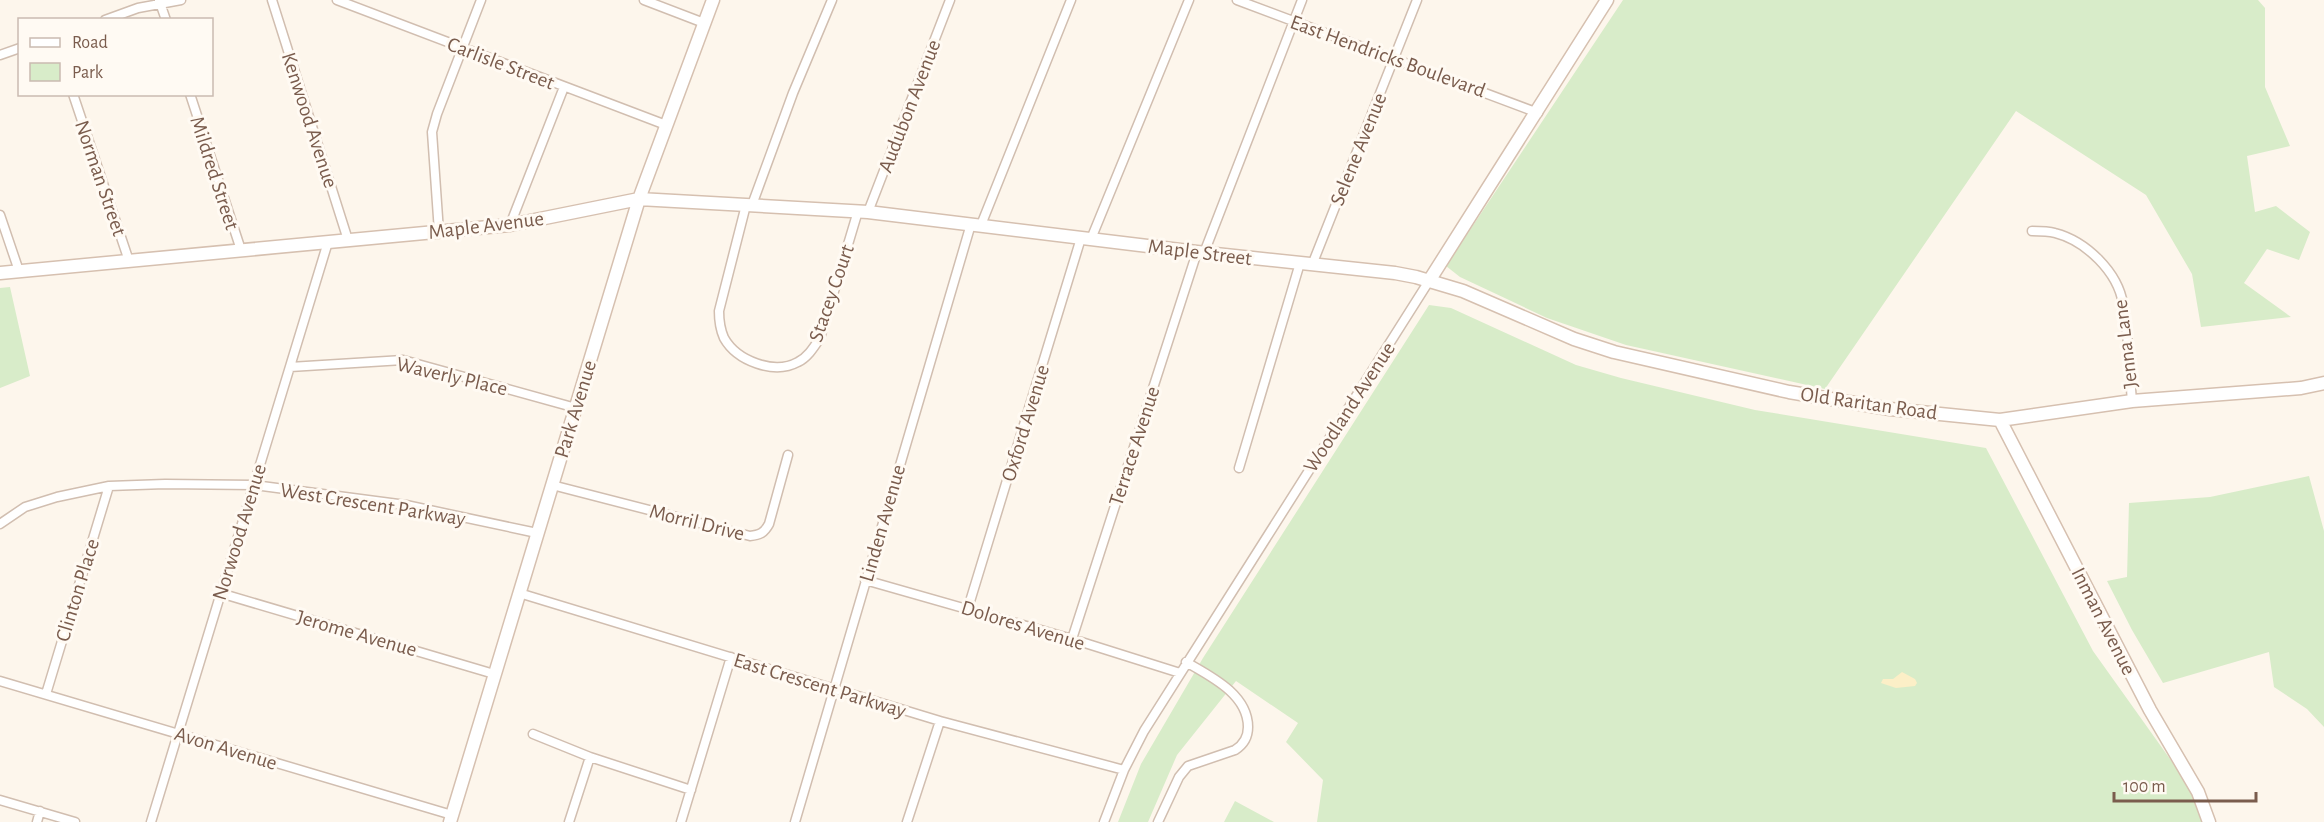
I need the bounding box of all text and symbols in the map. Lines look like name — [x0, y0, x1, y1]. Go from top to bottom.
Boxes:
street label: East Hendricks Boulevard — [1287, 11, 1488, 102]
legend — [18, 18, 213, 96]
street label: Carlisle Street — [444, 33, 558, 94]
text: Road — [72, 34, 108, 52]
street label: Audubon Avenue — [875, 37, 944, 175]
street label: Kenwood Avenue — [278, 50, 341, 191]
text: Park — [72, 64, 104, 82]
street label: Selene Avenue — [1326, 90, 1391, 208]
street label: Mildred Street — [186, 114, 243, 233]
street label: Norman Street — [71, 118, 130, 239]
street label: Maple Avenue — [427, 208, 545, 243]
street label: Maple Street — [1147, 236, 1253, 269]
street label: Stacey Court — [805, 242, 858, 344]
street label: Jenna Lane — [2110, 298, 2141, 389]
street label: Woodland Avenue — [1300, 338, 1399, 476]
street label: Waverly Place — [394, 354, 509, 399]
street label: Park Avenue — [551, 358, 600, 460]
street label: Oxford Avenue — [998, 362, 1053, 484]
street label: Terrace Avenue — [1105, 384, 1164, 508]
street label: Old Raritan Road — [1799, 384, 1939, 423]
street label: Norwood Avenue — [209, 462, 270, 603]
street label: Linden Avenue — [856, 462, 909, 584]
street label: West Crescent Parkway — [279, 479, 467, 530]
street label: Morril Drive — [647, 501, 747, 544]
street label: Clinton Place — [52, 536, 103, 644]
street label: Inman Avenue — [2067, 564, 2140, 679]
street label: Dolores Avenue — [959, 597, 1087, 654]
street label: Jerome Avenue — [294, 606, 419, 661]
street label: East Crescent Parkway — [731, 649, 909, 722]
street label: Avon Avenue — [172, 723, 280, 774]
scale bar — [2114, 765, 2256, 803]
text: 100 m — [2123, 778, 2166, 796]

